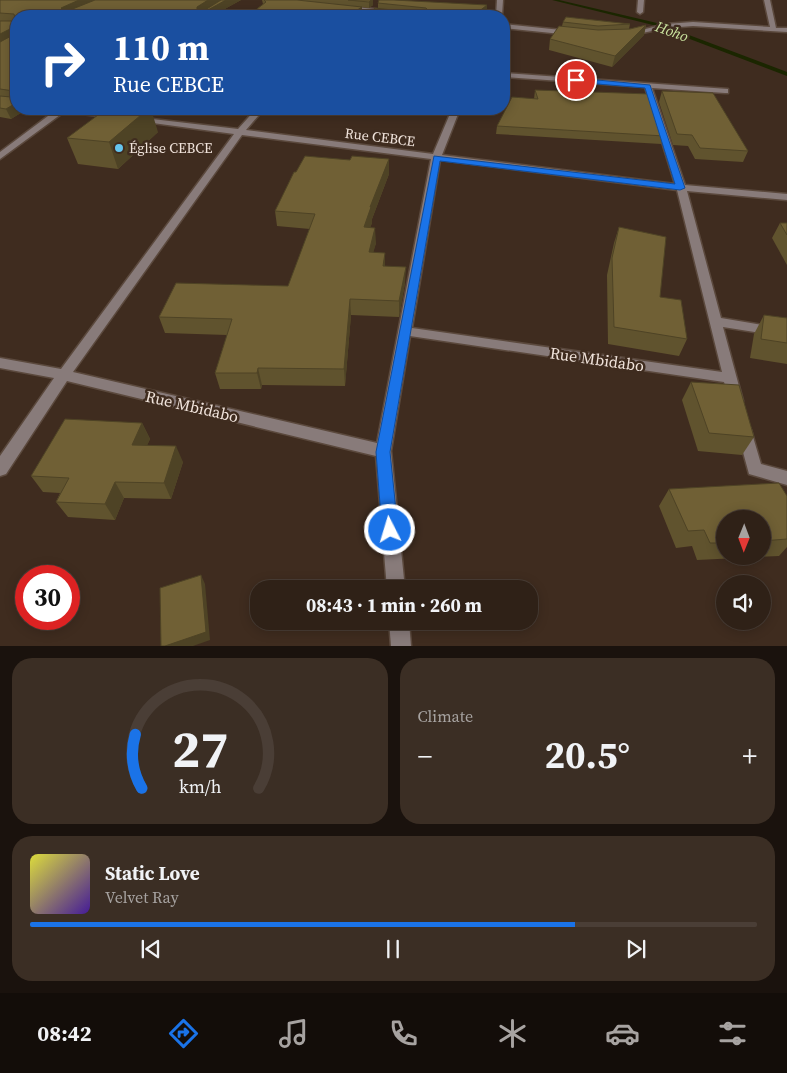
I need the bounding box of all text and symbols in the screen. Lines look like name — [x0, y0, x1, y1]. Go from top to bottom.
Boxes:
water label: Hoho — [652, 15, 691, 47]
text: 110 m — [113, 24, 209, 72]
icon: right — [30, 30, 95, 95]
pin — [555, 59, 597, 101]
icon: arrive — [562, 66, 590, 94]
text: Rue CEBCE — [113, 69, 224, 99]
street label: Rue CEBCE — [344, 123, 416, 151]
place label: Église CEBCE — [129, 138, 212, 158]
marker: Église CEBCE — [113, 142, 125, 154]
street label: Rue Mbidabo — [549, 342, 646, 377]
street label: Rue Mbidabo — [143, 385, 241, 427]
position arrow — [363, 503, 415, 555]
north arrow — [716, 510, 771, 565]
map controls — [716, 510, 771, 630]
speed limit sign: 30 — [15, 565, 80, 630]
button: sound — [716, 575, 771, 630]
text: 08:43 · 1 min · 260 m — [306, 592, 482, 618]
text: Climate — [418, 705, 473, 727]
text: 27 — [172, 713, 228, 784]
text: 20.5° — [544, 729, 630, 781]
text: − — [418, 737, 432, 775]
text: + — [742, 737, 757, 775]
text: km/h — [178, 774, 221, 799]
text: Static Love — [105, 860, 200, 886]
text: Velvet Ray — [105, 886, 179, 908]
icon: previous — [137, 935, 165, 963]
icon: pause — [379, 935, 407, 963]
icon: next — [622, 935, 650, 963]
icon: directions — [166, 1016, 201, 1051]
icon: music — [276, 1016, 311, 1051]
icon: phone — [386, 1016, 421, 1051]
icon: climate — [495, 1016, 530, 1051]
icon: car — [605, 1016, 640, 1051]
icon: filters — [715, 1016, 750, 1051]
text: 08:42 — [37, 1018, 92, 1048]

